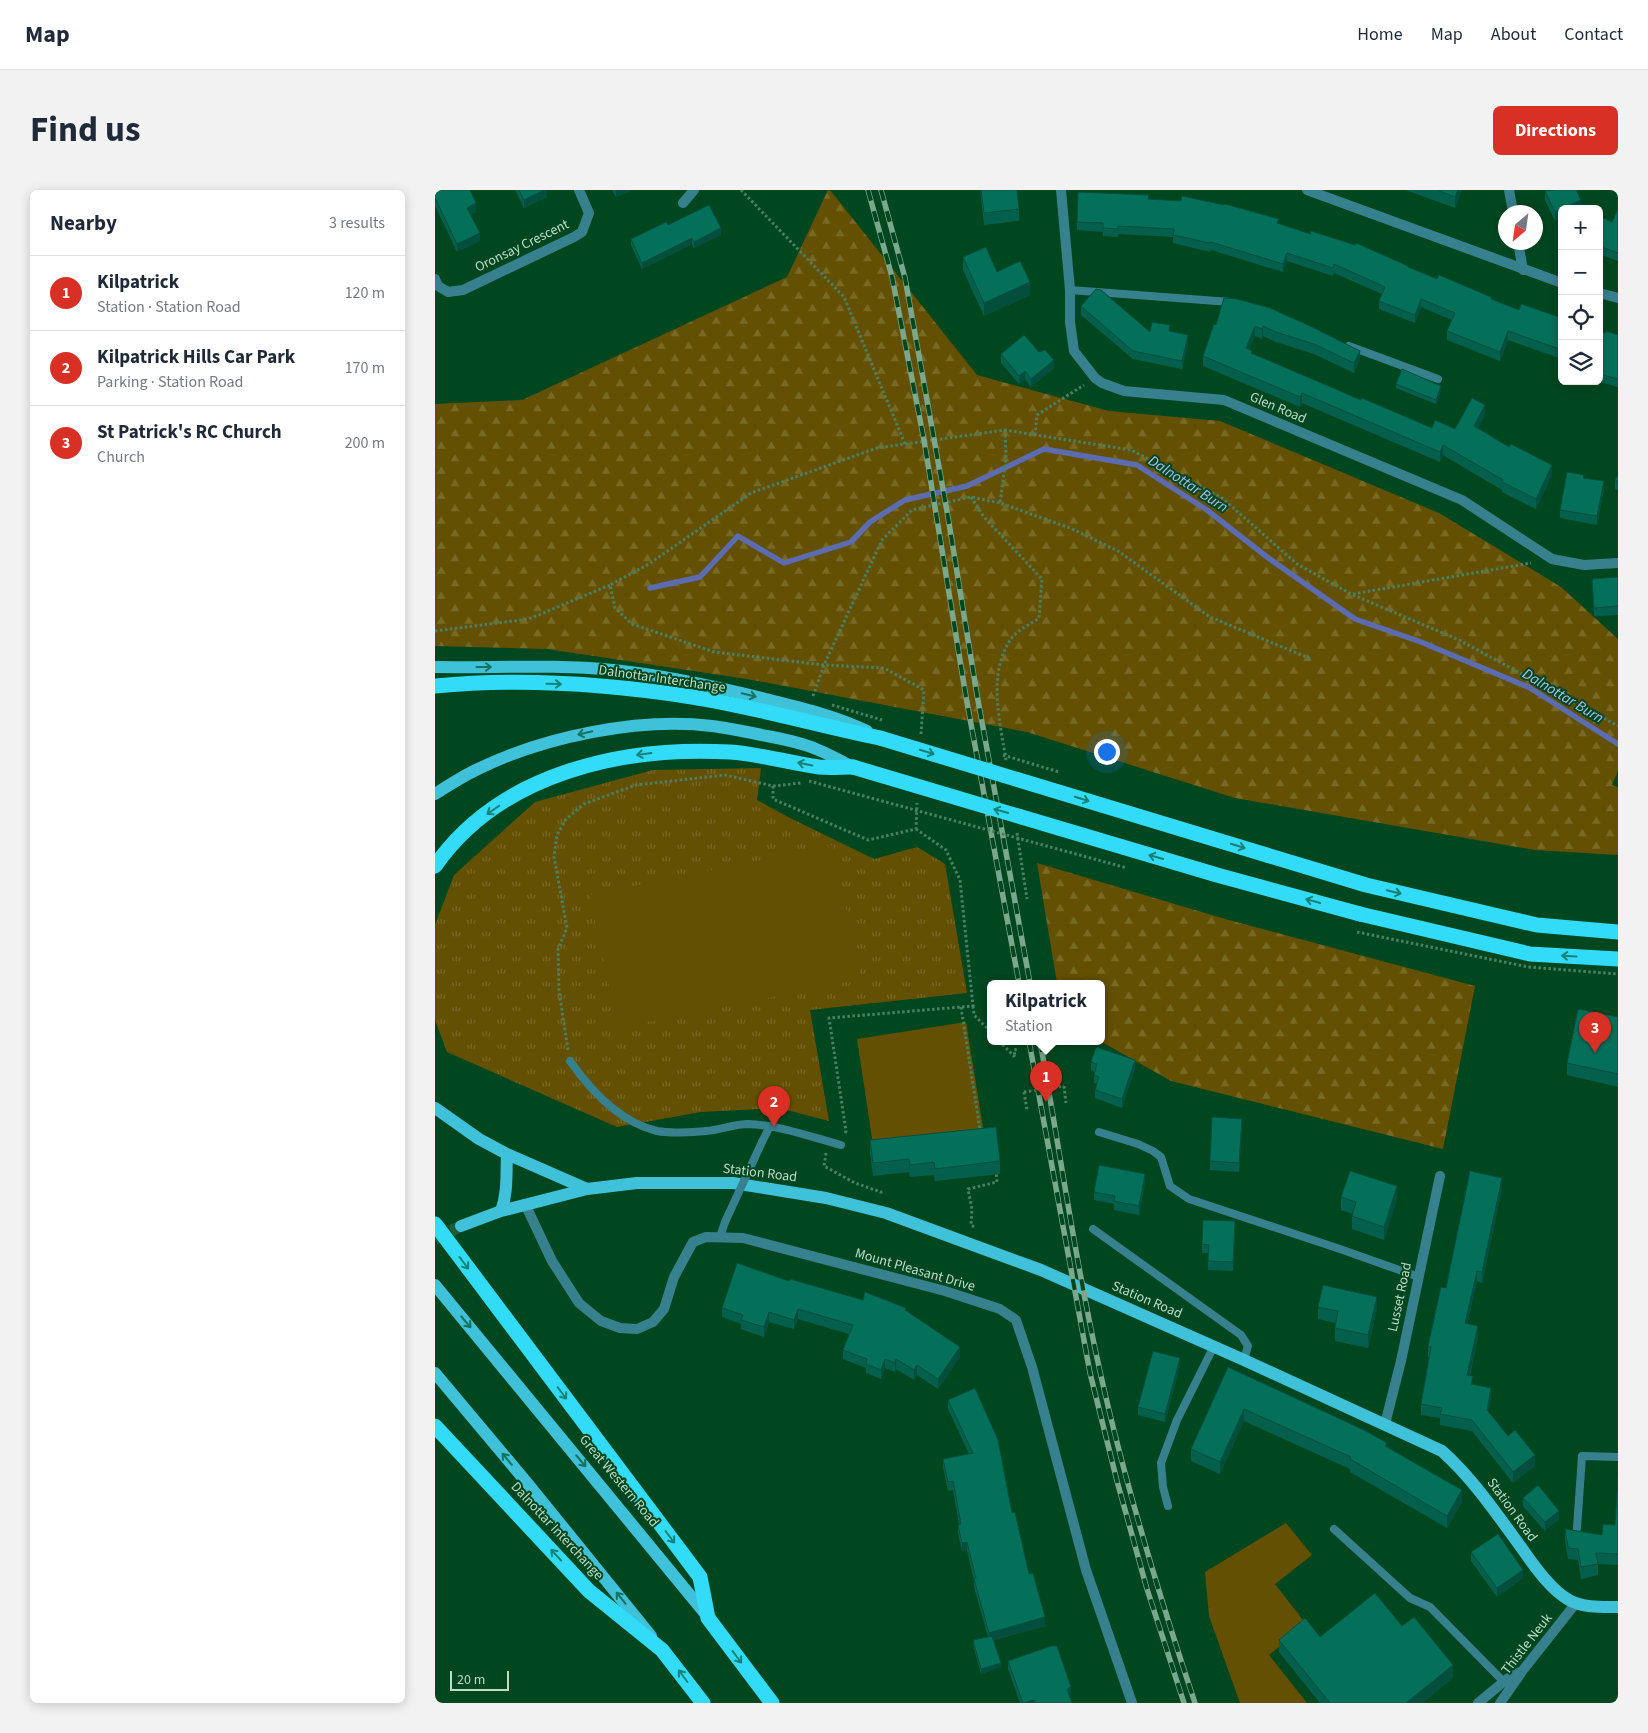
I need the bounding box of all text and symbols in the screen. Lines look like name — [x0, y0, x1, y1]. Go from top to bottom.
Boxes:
text: Map — [25, 17, 70, 52]
text: Home — [1357, 22, 1403, 47]
text: Map — [1431, 22, 1463, 47]
text: About — [1491, 22, 1536, 47]
text: Contact — [1564, 22, 1623, 47]
text: Find us — [30, 105, 140, 155]
button: Directions — [1493, 106, 1618, 155]
north arrow — [1498, 205, 1543, 250]
map controls — [1558, 205, 1603, 385]
button: + — [1558, 205, 1603, 250]
text: Nearby — [50, 208, 117, 238]
text: 3 results — [329, 212, 385, 234]
street label: Oronsay Crescent — [472, 214, 573, 277]
button: − — [1558, 250, 1603, 295]
text: Kilpatrick — [97, 269, 179, 296]
text: 1 — [62, 282, 70, 304]
text: 120 m — [345, 282, 385, 304]
button: locate — [1558, 295, 1603, 340]
text: Station · Station Road — [97, 296, 241, 318]
button: layers — [1558, 340, 1603, 385]
text: Kilpatrick Hills Car Park — [97, 344, 295, 371]
text: 2 — [62, 357, 70, 379]
text: 170 m — [345, 357, 385, 379]
text: Parking · Station Road — [97, 371, 243, 393]
street label: Glen Road — [1247, 387, 1309, 429]
text: St Patrick's RC Church — [97, 419, 282, 446]
text: 3 — [62, 432, 70, 454]
text: 200 m — [345, 432, 385, 454]
text: Church — [97, 446, 145, 468]
water label: Dalnottar Burn — [1144, 450, 1232, 518]
street label: Dalnottar Interchange — [597, 660, 727, 698]
one-way arrow — [475, 662, 491, 672]
water label: Dalnottar Burn — [1518, 663, 1608, 729]
one-way arrow — [545, 679, 561, 689]
one-way arrow — [740, 691, 756, 700]
one-way arrow — [577, 729, 593, 739]
your location — [1094, 739, 1120, 765]
one-way arrow — [918, 748, 934, 758]
one-way arrow — [636, 750, 652, 760]
one-way arrow — [797, 759, 813, 768]
one-way arrow — [1074, 794, 1090, 804]
one-way arrow — [486, 805, 500, 815]
one-way arrow — [993, 805, 1009, 815]
one-way arrow — [1229, 842, 1245, 852]
one-way arrow — [1149, 851, 1165, 861]
one-way arrow — [1385, 888, 1401, 897]
one-way arrow — [1305, 896, 1321, 905]
one-way arrow — [1562, 952, 1578, 961]
popup — [987, 980, 1105, 1045]
text: Kilpatrick — [1005, 988, 1087, 1015]
pin: 3 — [1579, 1012, 1611, 1053]
text: Station — [1005, 1015, 1053, 1037]
pin: 1 — [1030, 1061, 1062, 1102]
pin: 2 — [758, 1086, 790, 1127]
street label: Station Road — [722, 1159, 798, 1187]
street label: Mount Pleasant Drive — [852, 1243, 978, 1297]
one-way arrow — [459, 1256, 469, 1270]
street label: Lusset Road — [1383, 1260, 1417, 1334]
street label: Station Road — [1109, 1276, 1185, 1324]
one-way arrow — [460, 1315, 471, 1328]
one-way arrow — [556, 1386, 567, 1399]
street label: Great Western Road — [574, 1431, 664, 1531]
one-way arrow — [501, 1452, 513, 1465]
one-way arrow — [575, 1454, 586, 1467]
street label: Station Road — [1482, 1474, 1542, 1546]
street label: Dalnottar Interchange — [506, 1477, 608, 1585]
one-way arrow — [664, 1530, 675, 1543]
one-way arrow — [550, 1548, 562, 1561]
one-way arrow — [615, 1592, 626, 1605]
street label: Thistle Neuk — [1497, 1609, 1557, 1679]
one-way arrow — [732, 1650, 742, 1664]
scale bar — [450, 1668, 509, 1691]
text: 20 m — [457, 1670, 485, 1690]
one-way arrow — [677, 1670, 688, 1683]

